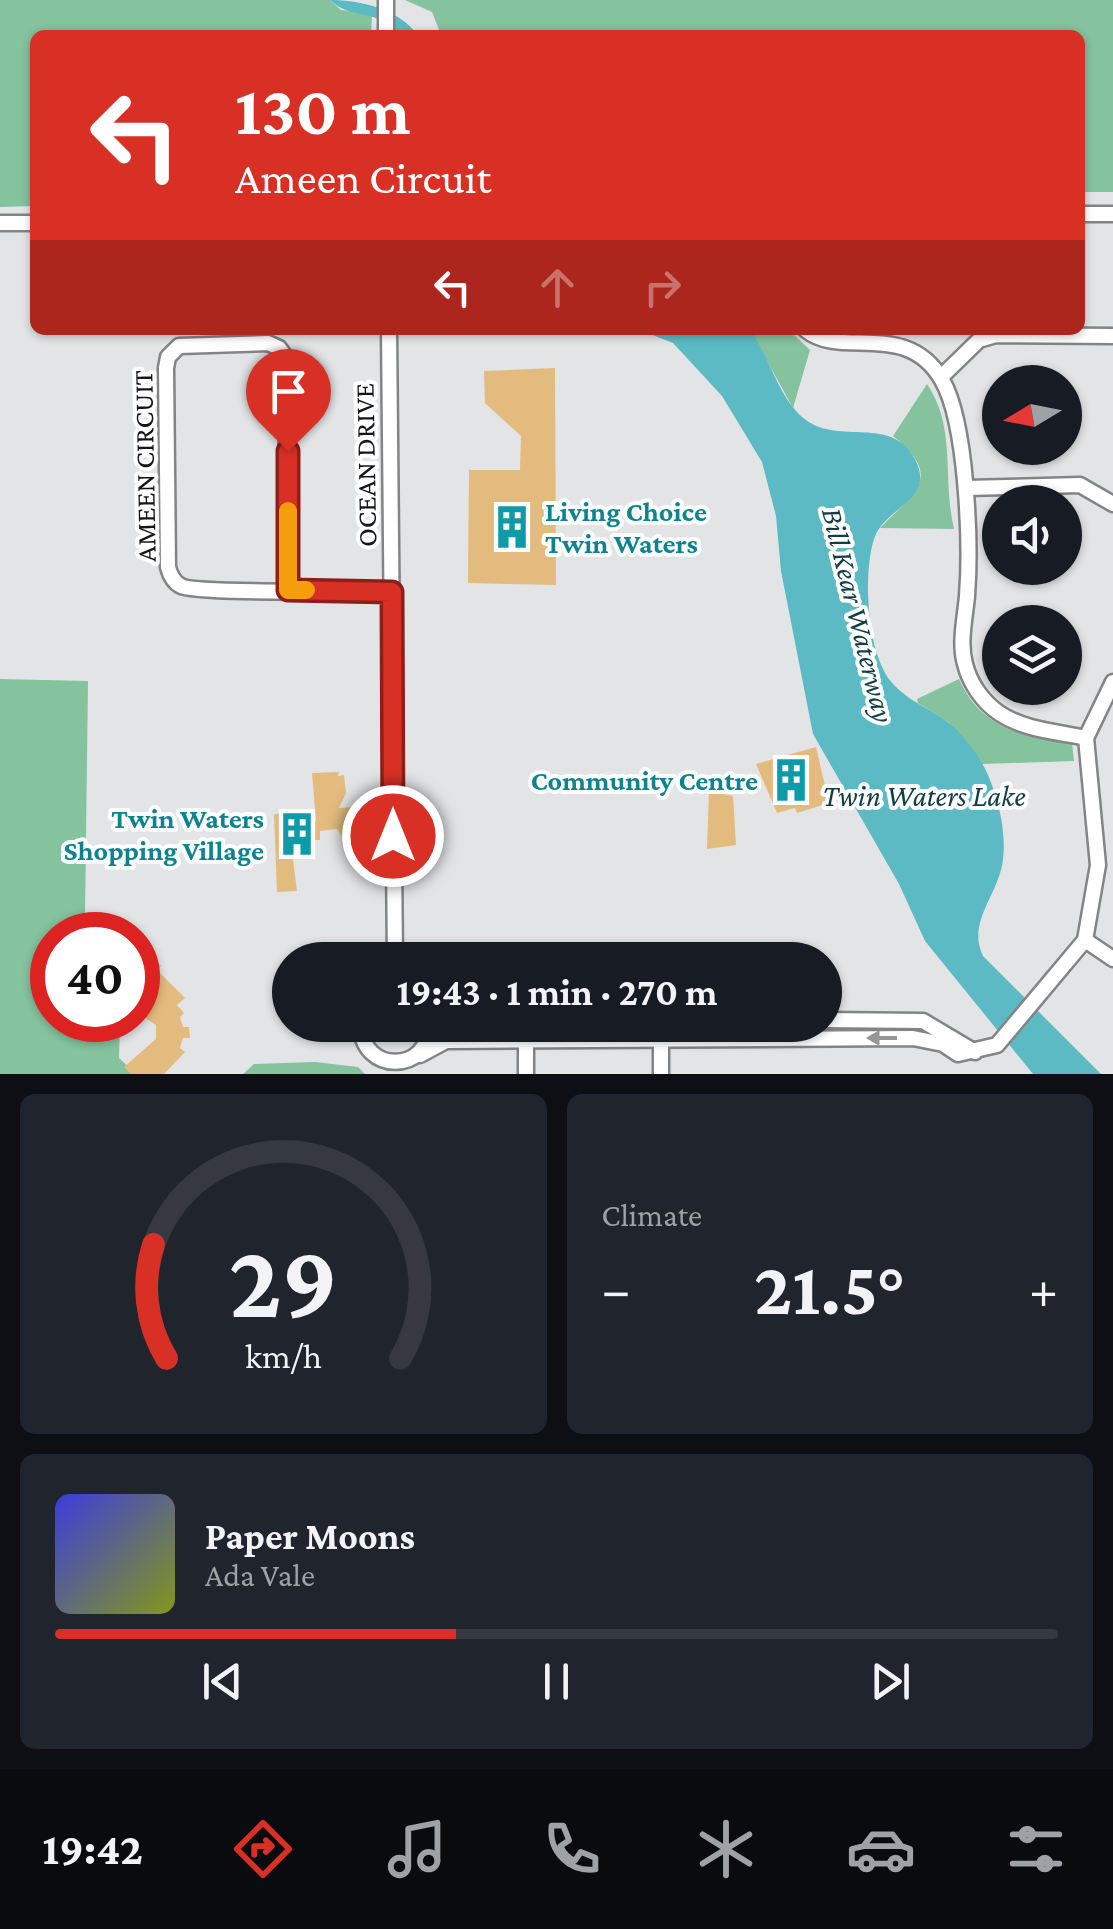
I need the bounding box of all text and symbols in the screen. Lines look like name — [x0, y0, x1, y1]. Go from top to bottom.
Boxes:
icon: left — [70, 70, 200, 200]
text: 130 m — [235, 71, 411, 149]
text: Ameen Circuit — [235, 153, 491, 203]
icon: left — [425, 260, 480, 315]
icon: ahead — [530, 260, 585, 315]
icon: right — [635, 260, 690, 315]
pin — [246, 349, 331, 452]
icon: arrive — [261, 364, 316, 419]
north arrow — [982, 365, 1082, 465]
map controls — [982, 365, 1082, 705]
street label: AMEEN CIRCUIT — [127, 370, 162, 562]
street label: OCEAN DRIVE — [349, 383, 382, 547]
button: sound — [982, 485, 1082, 585]
place label: Living Choice Twin Waters — [545, 496, 707, 559]
building icon: Living Choice Twin Waters — [488, 503, 536, 551]
water label: Bill Kear Waterway — [815, 504, 901, 726]
button: layers — [982, 605, 1082, 705]
building icon: Community Centre — [767, 756, 815, 804]
place label: Community Centre — [531, 765, 758, 796]
water label: Twin Waters Lake — [822, 779, 1026, 812]
position arrow — [341, 784, 445, 888]
place label: Twin Waters Shopping Village — [64, 803, 264, 866]
building icon: Twin Waters Shopping Village — [273, 810, 321, 858]
speed limit sign: 40 — [30, 912, 160, 1042]
text: 19:43 · 1 min · 270 m — [397, 971, 717, 1013]
one-way arrow — [865, 1030, 897, 1046]
text: Climate — [602, 1197, 702, 1233]
text: 29 — [229, 1223, 338, 1338]
text: 21.5° — [754, 1247, 905, 1330]
text: − — [602, 1259, 631, 1320]
text: + — [1029, 1259, 1058, 1320]
text: km/h — [245, 1336, 322, 1376]
text: Paper Moons — [205, 1515, 415, 1557]
text: Ada Vale — [205, 1557, 315, 1593]
icon: previous — [195, 1654, 250, 1709]
icon: pause — [529, 1654, 584, 1709]
icon: next — [863, 1654, 918, 1709]
icon: directions — [228, 1814, 298, 1884]
icon: music — [382, 1814, 452, 1884]
icon: phone — [537, 1814, 607, 1884]
icon: climate — [691, 1814, 761, 1884]
icon: car — [846, 1814, 916, 1884]
icon: filters — [1001, 1814, 1071, 1884]
text: 19:42 — [42, 1824, 143, 1874]

